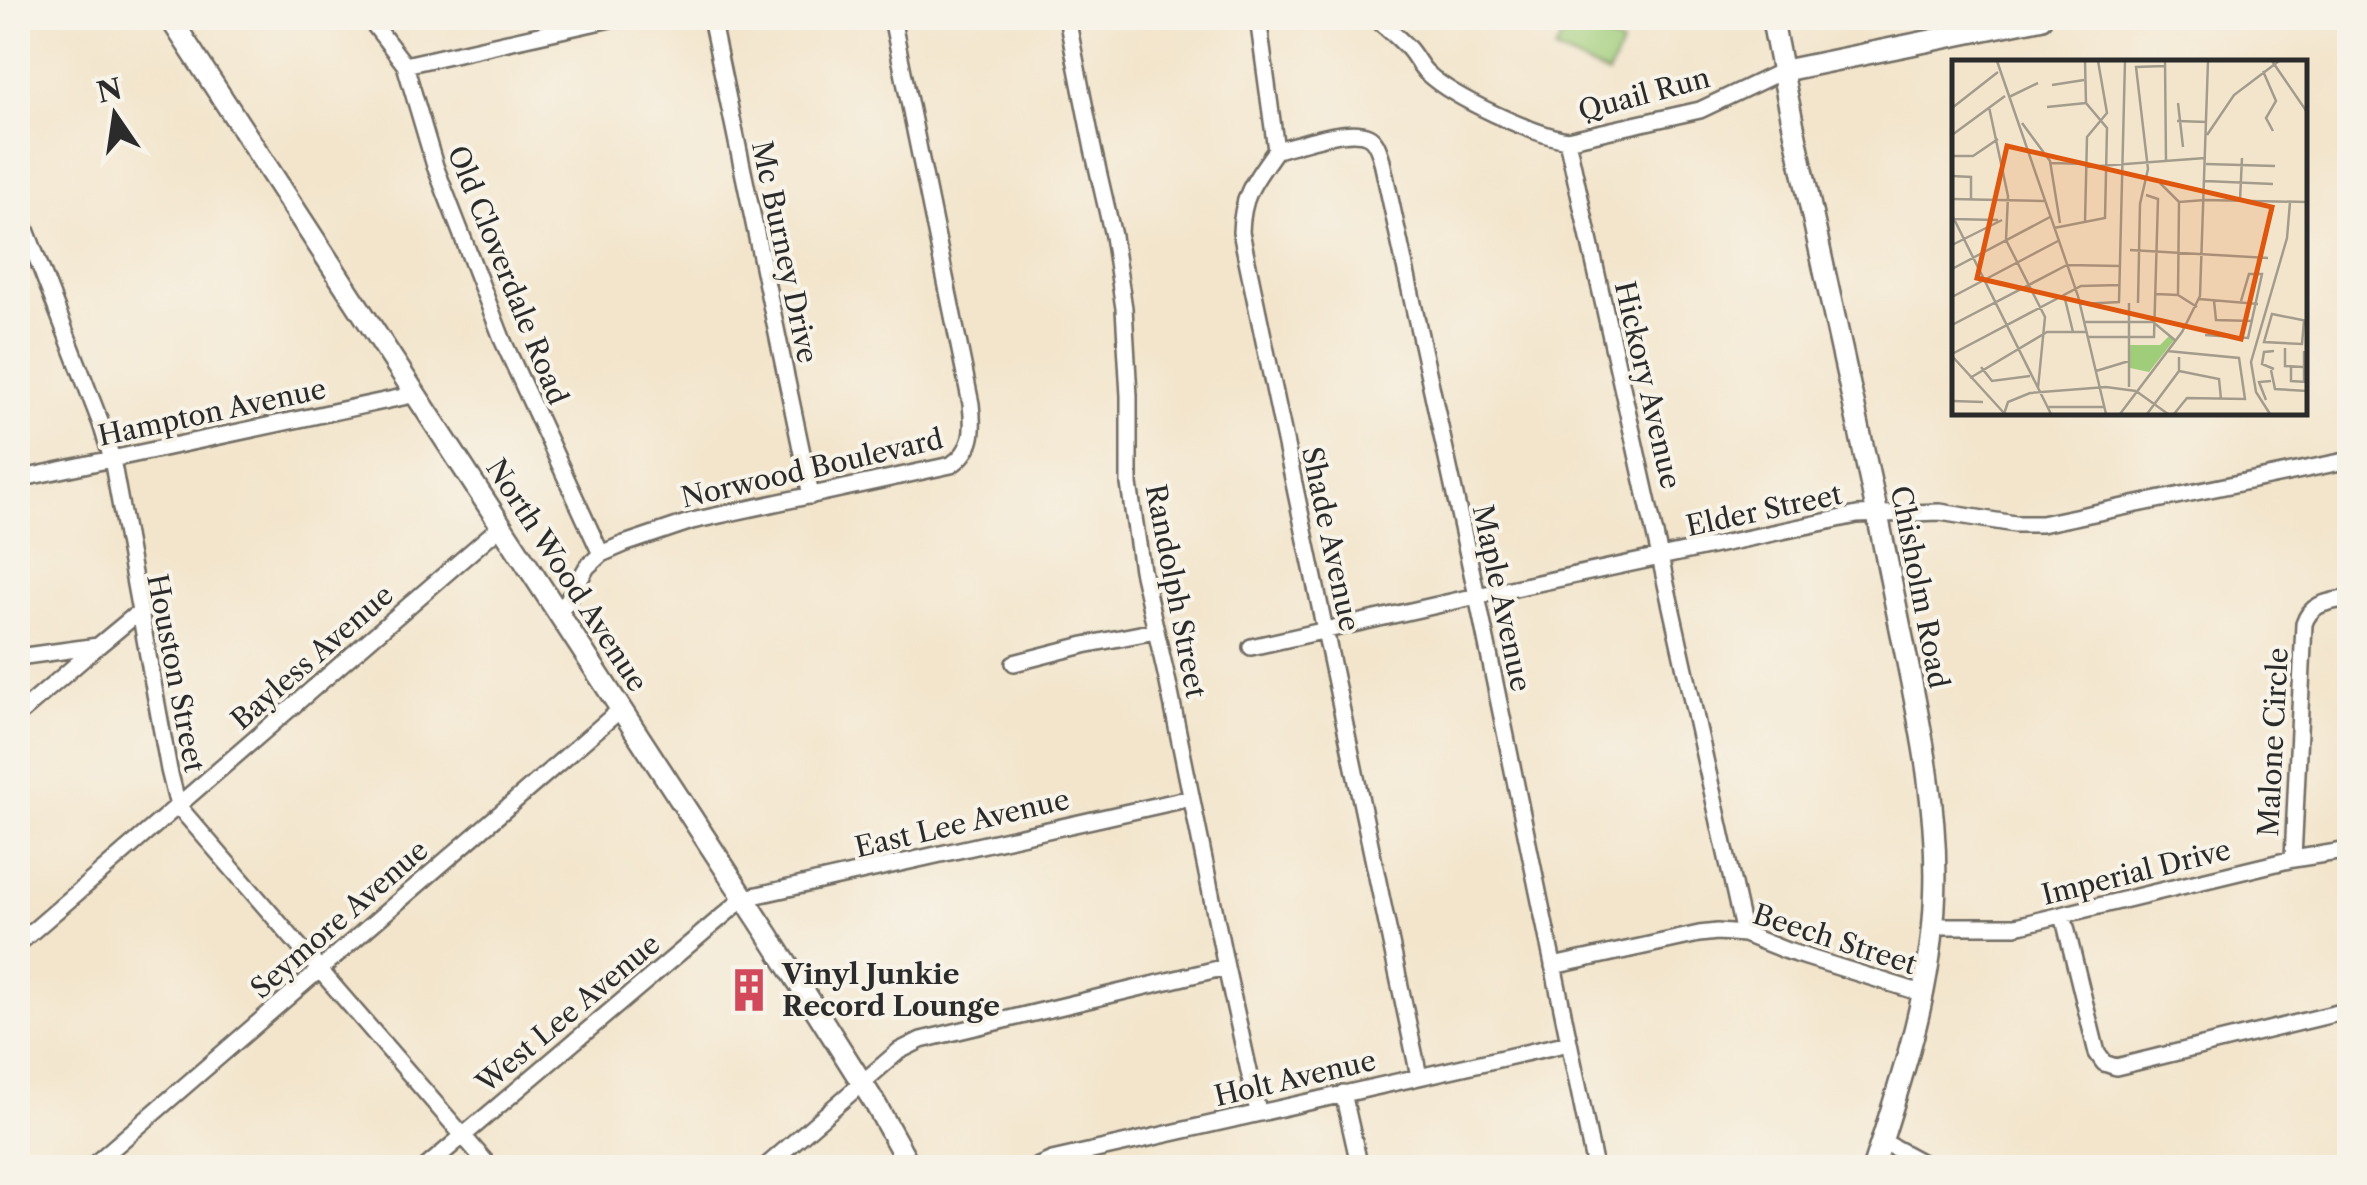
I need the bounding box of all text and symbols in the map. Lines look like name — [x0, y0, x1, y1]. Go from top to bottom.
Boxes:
street label: Quail Run — [1574, 60, 1714, 128]
inset map — [1952, 60, 2307, 415]
north arrow — [65, 65, 165, 165]
text: N — [94, 71, 125, 110]
street label: Mc Burney Drive — [745, 138, 825, 366]
street label: Old Cloverdale Road — [441, 141, 575, 409]
street label: Hickory Avenue — [1608, 278, 1688, 492]
street label: Hampton Avenue — [95, 371, 329, 453]
street label: Norwood Boulevard — [678, 421, 946, 515]
street label: Shade Avenue — [1295, 444, 1367, 634]
street label: North Wood Avenue — [479, 452, 655, 698]
street label: Elder Street — [1683, 477, 1845, 543]
street label: Randolph Street — [1139, 481, 1213, 701]
street label: Chisholm Road — [1884, 483, 1956, 691]
street label: Maple Avenue — [1466, 502, 1538, 694]
street label: Houston Street — [140, 571, 212, 775]
street label: Bayless Avenue — [224, 577, 400, 737]
street label: Malone Circle — [2251, 647, 2295, 837]
street label: East Lee Avenue — [851, 782, 1073, 864]
street label: Imperial Drive — [2038, 832, 2234, 912]
street label: Seymore Avenue — [243, 833, 435, 1005]
street label: Beech Street — [1749, 897, 1921, 981]
street label: West Lee Avenue — [469, 926, 667, 1100]
place label: Vinyl Junkie Record Lounge — [781, 957, 1000, 1023]
building icon: Vinyl Junkie Record Lounge — [725, 966, 773, 1014]
street label: Holt Avenue — [1211, 1043, 1379, 1113]

